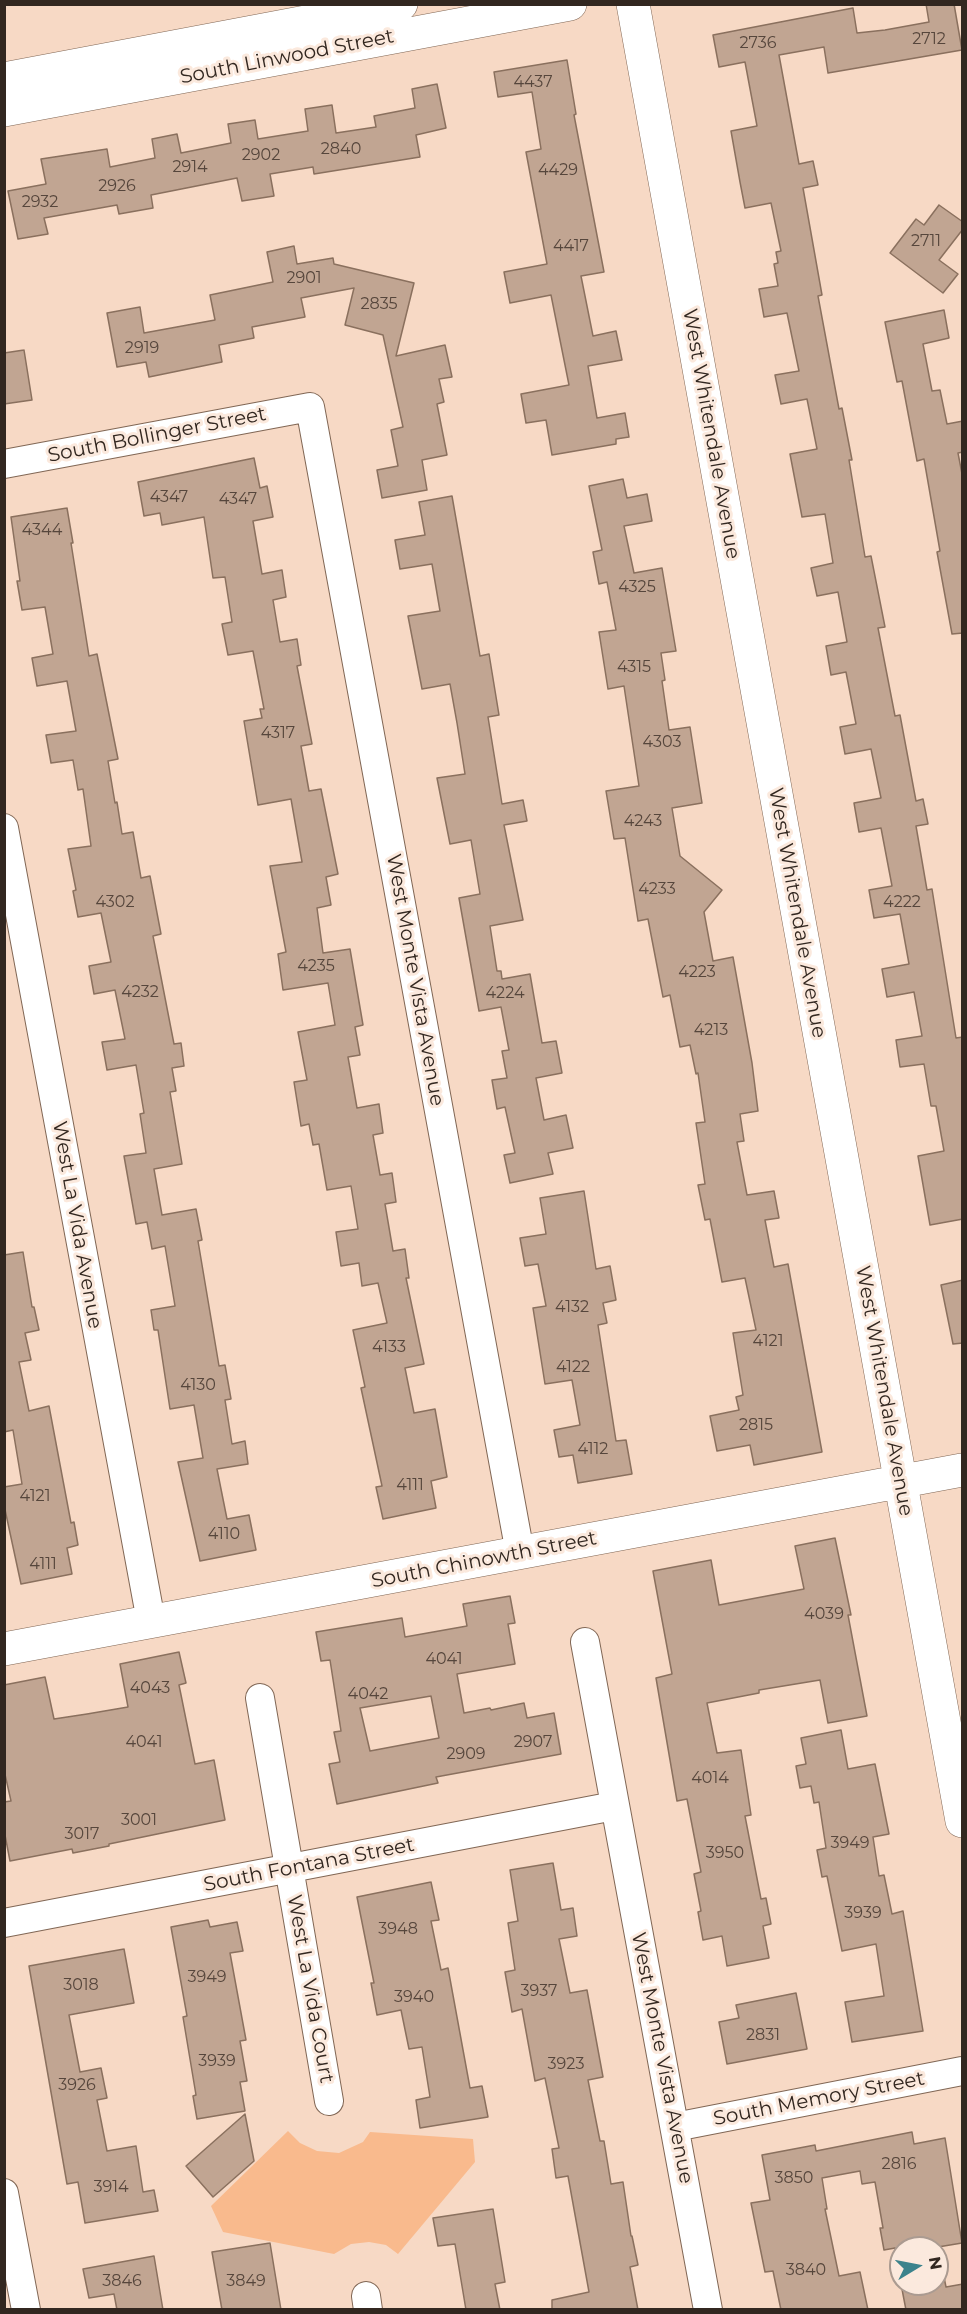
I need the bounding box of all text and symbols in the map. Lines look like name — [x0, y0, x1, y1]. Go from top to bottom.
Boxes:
street label: South Linwood Street — [178, 24, 396, 90]
house number: 2712 — [912, 29, 946, 49]
house number: 2736 — [739, 33, 777, 53]
house number: 4437 — [513, 72, 553, 92]
house number: 2840 — [321, 139, 361, 159]
house number: 2902 — [242, 145, 280, 165]
house number: 2914 — [172, 157, 208, 177]
house number: 4429 — [538, 160, 578, 180]
house number: 2926 — [98, 176, 136, 196]
house number: 2932 — [22, 192, 58, 212]
house number: 2711 — [911, 231, 941, 251]
house number: 4417 — [553, 236, 589, 256]
house number: 2901 — [286, 268, 322, 288]
house number: 2835 — [360, 294, 398, 314]
street label: West Whitendale Avenue — [677, 307, 745, 561]
house number: 2919 — [125, 338, 159, 358]
street label: South Bollinger Street — [46, 402, 268, 468]
house number: 4347 — [150, 487, 188, 507]
house number: 4347 — [219, 489, 257, 509]
house number: 4344 — [22, 520, 62, 540]
house number: 4325 — [618, 577, 656, 597]
house number: 4315 — [617, 657, 651, 677]
house number: 4317 — [261, 723, 295, 743]
house number: 4303 — [643, 732, 681, 752]
street label: West Whitendale Avenue — [763, 786, 831, 1040]
house number: 4243 — [624, 811, 662, 831]
street label: West Monte Vista Avenue — [381, 852, 449, 1108]
house number: 4233 — [638, 879, 676, 899]
house number: 4302 — [95, 892, 135, 912]
house number: 4222 — [883, 892, 921, 912]
house number: 4235 — [297, 956, 335, 976]
house number: 4223 — [678, 962, 716, 982]
house number: 4232 — [121, 982, 159, 1002]
house number: 4224 — [486, 983, 524, 1003]
house number: 4213 — [694, 1020, 728, 1040]
street label: West La Vida Avenue — [47, 1119, 107, 1331]
street label: West Whitendale Avenue — [850, 1264, 918, 1518]
house number: 4132 — [555, 1297, 589, 1317]
house number: 4121 — [753, 1331, 783, 1351]
house number: 4133 — [372, 1337, 406, 1357]
house number: 4122 — [556, 1357, 590, 1377]
house number: 4130 — [180, 1375, 216, 1395]
house number: 2815 — [739, 1415, 773, 1435]
house number: 4112 — [578, 1439, 608, 1459]
house number: 4111 — [396, 1475, 424, 1495]
house number: 4121 — [20, 1486, 50, 1506]
house number: 4110 — [208, 1524, 240, 1544]
street label: South Chinowth Street — [369, 1526, 599, 1594]
house number: 4111 — [29, 1554, 57, 1574]
house number: 4039 — [804, 1604, 844, 1624]
house number: 4041 — [425, 1649, 463, 1669]
house number: 4043 — [130, 1678, 170, 1698]
house number: 4042 — [348, 1684, 388, 1704]
house number: 4041 — [125, 1732, 163, 1752]
house number: 2907 — [514, 1732, 552, 1752]
house number: 2909 — [446, 1744, 486, 1764]
house number: 4014 — [691, 1768, 729, 1788]
house number: 3001 — [121, 1810, 157, 1830]
house number: 3017 — [65, 1824, 99, 1844]
street label: South Fontana Street — [202, 1833, 416, 1897]
house number: 3949 — [831, 1833, 869, 1853]
house number: 3950 — [706, 1843, 744, 1863]
street label: West La Vida Court — [282, 1893, 338, 2085]
house number: 3939 — [844, 1903, 882, 1923]
house number: 3948 — [378, 1919, 418, 1939]
street label: West Monte Vista Avenue — [626, 1930, 698, 2186]
house number: 3949 — [188, 1967, 226, 1987]
house number: 3018 — [63, 1975, 99, 1995]
house number: 3937 — [521, 1981, 557, 2001]
house number: 3940 — [394, 1987, 434, 2007]
house number: 2831 — [746, 2025, 780, 2045]
house number: 3939 — [198, 2051, 236, 2071]
house number: 3923 — [548, 2054, 584, 2074]
street label: South Memory Street — [711, 2067, 927, 2131]
house number: 3926 — [58, 2075, 96, 2095]
house number: 2816 — [882, 2154, 916, 2174]
house number: 3850 — [775, 2168, 813, 2188]
house number: 3914 — [93, 2177, 129, 2197]
north arrow — [889, 2236, 949, 2296]
text: N — [925, 2255, 946, 2271]
house number: 3840 — [786, 2260, 826, 2280]
house number: 3846 — [102, 2271, 142, 2291]
house number: 3849 — [226, 2271, 266, 2291]

